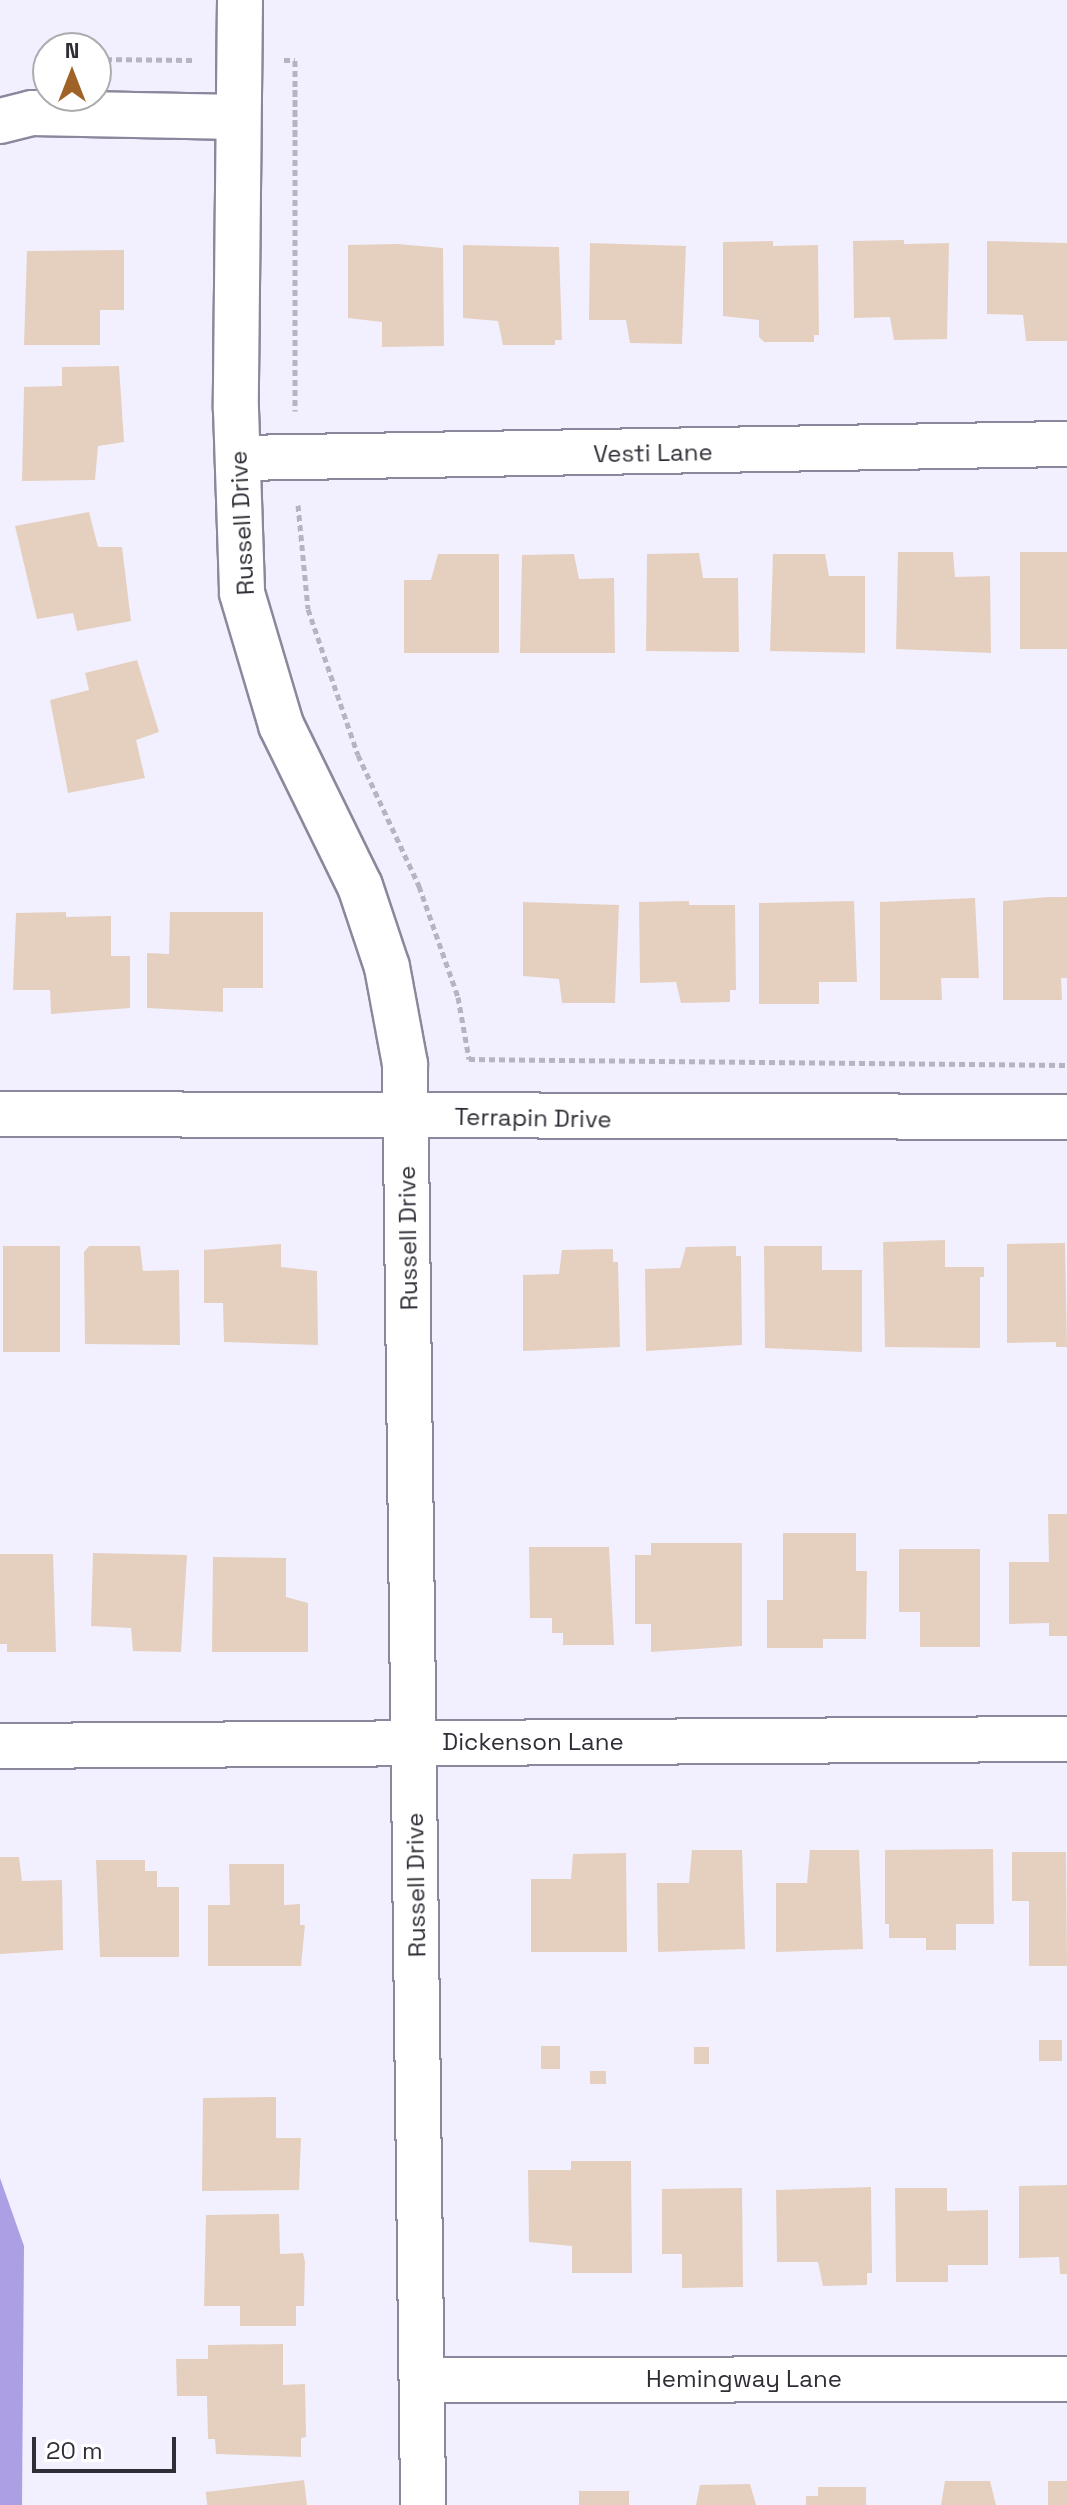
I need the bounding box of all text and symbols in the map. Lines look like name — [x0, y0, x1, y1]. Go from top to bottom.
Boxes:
north arrow — [32, 32, 112, 112]
text: N — [65, 36, 79, 64]
street label: Vesti Lane — [593, 438, 713, 468]
street label: Russell Drive — [224, 450, 260, 596]
street label: Terrapin Drive — [454, 1102, 612, 1134]
street label: Russell Drive — [392, 1165, 424, 1311]
street label: Dickenson Lane — [442, 1728, 624, 1756]
street label: Russell Drive — [400, 1812, 432, 1958]
street label: Hemingway Lane — [646, 2365, 842, 2393]
scale bar — [36, 2421, 180, 2471]
text: 20 m — [46, 2435, 103, 2466]

